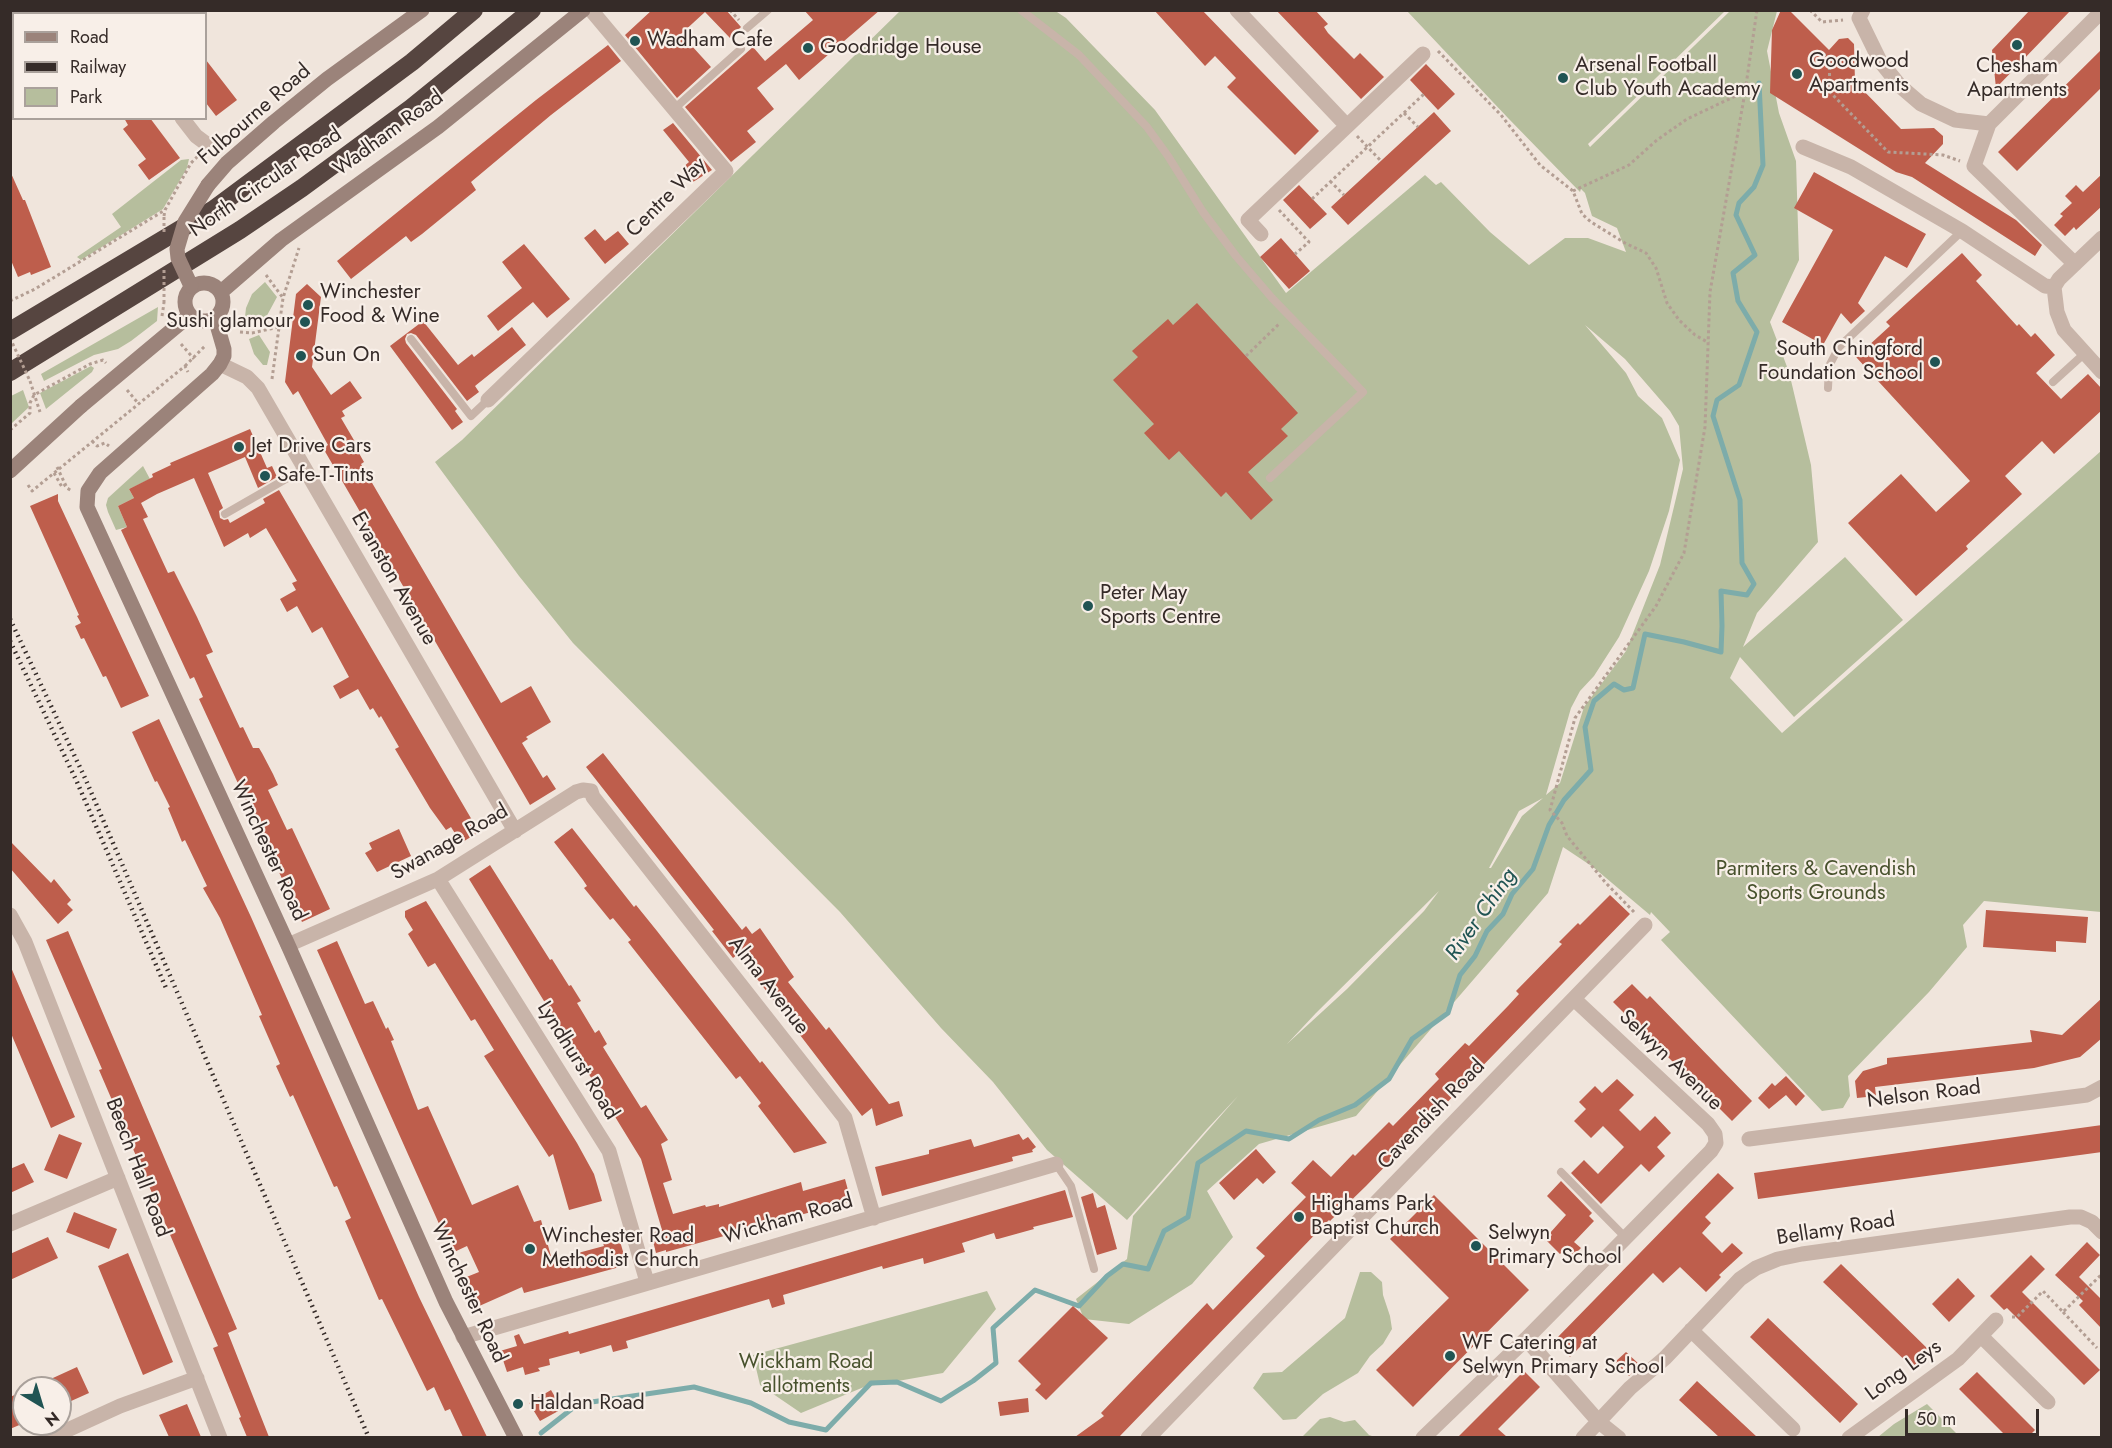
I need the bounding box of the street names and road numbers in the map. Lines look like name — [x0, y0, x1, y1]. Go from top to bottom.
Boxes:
street label: Fulbourne Road — [194, 59, 316, 171]
street label: Wadham Road — [329, 86, 449, 182]
street label: North Circular Road — [185, 123, 347, 243]
street label: Centre Way — [622, 153, 712, 243]
street label: Evanston Avenue — [345, 508, 441, 650]
street label: Winchester Road — [224, 777, 312, 925]
street label: Swanage Road — [387, 799, 513, 887]
street label: Alma Avenue — [722, 932, 814, 1040]
street label: Lyndhurst Road — [531, 997, 623, 1125]
street label: Selwyn Avenue — [1613, 1005, 1727, 1117]
street label: Cavendish Road — [1373, 1055, 1491, 1175]
street label: Nelson Road — [1866, 1076, 1982, 1114]
street label: Beech Hall Road — [99, 1095, 175, 1241]
street label: Wickham Road — [720, 1189, 856, 1251]
street label: Bellamy Road — [1775, 1208, 1897, 1252]
street label: Winchester Road — [424, 1219, 512, 1367]
street label: Long Leys — [1861, 1335, 1947, 1407]

